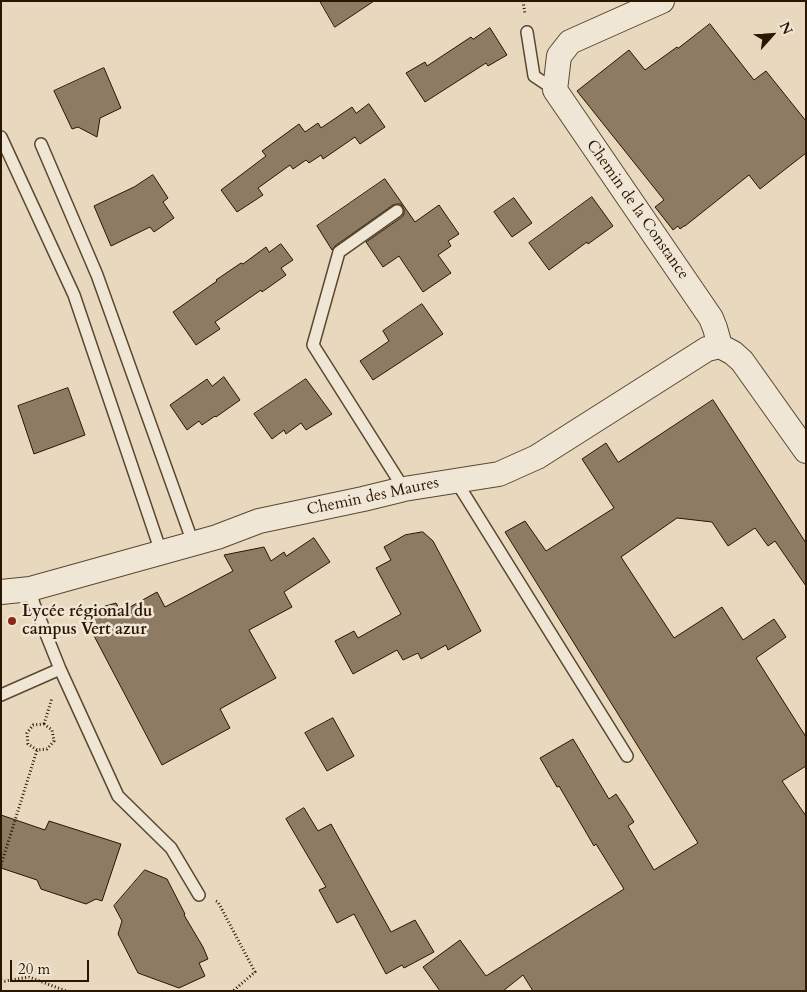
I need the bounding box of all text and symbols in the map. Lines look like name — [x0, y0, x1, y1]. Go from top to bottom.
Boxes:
north arrow — [747, 10, 797, 60]
text: N — [775, 19, 797, 38]
street label: Chemin de la Constance — [582, 136, 692, 284]
street label: Chemin des Maures — [305, 474, 441, 520]
place label: Lycée régional du campus Vert azur — [22, 602, 152, 640]
marker: Lycée régional du campus Vert azur — [6, 615, 18, 627]
scale bar — [12, 950, 91, 982]
text: 20 m — [18, 959, 50, 979]

